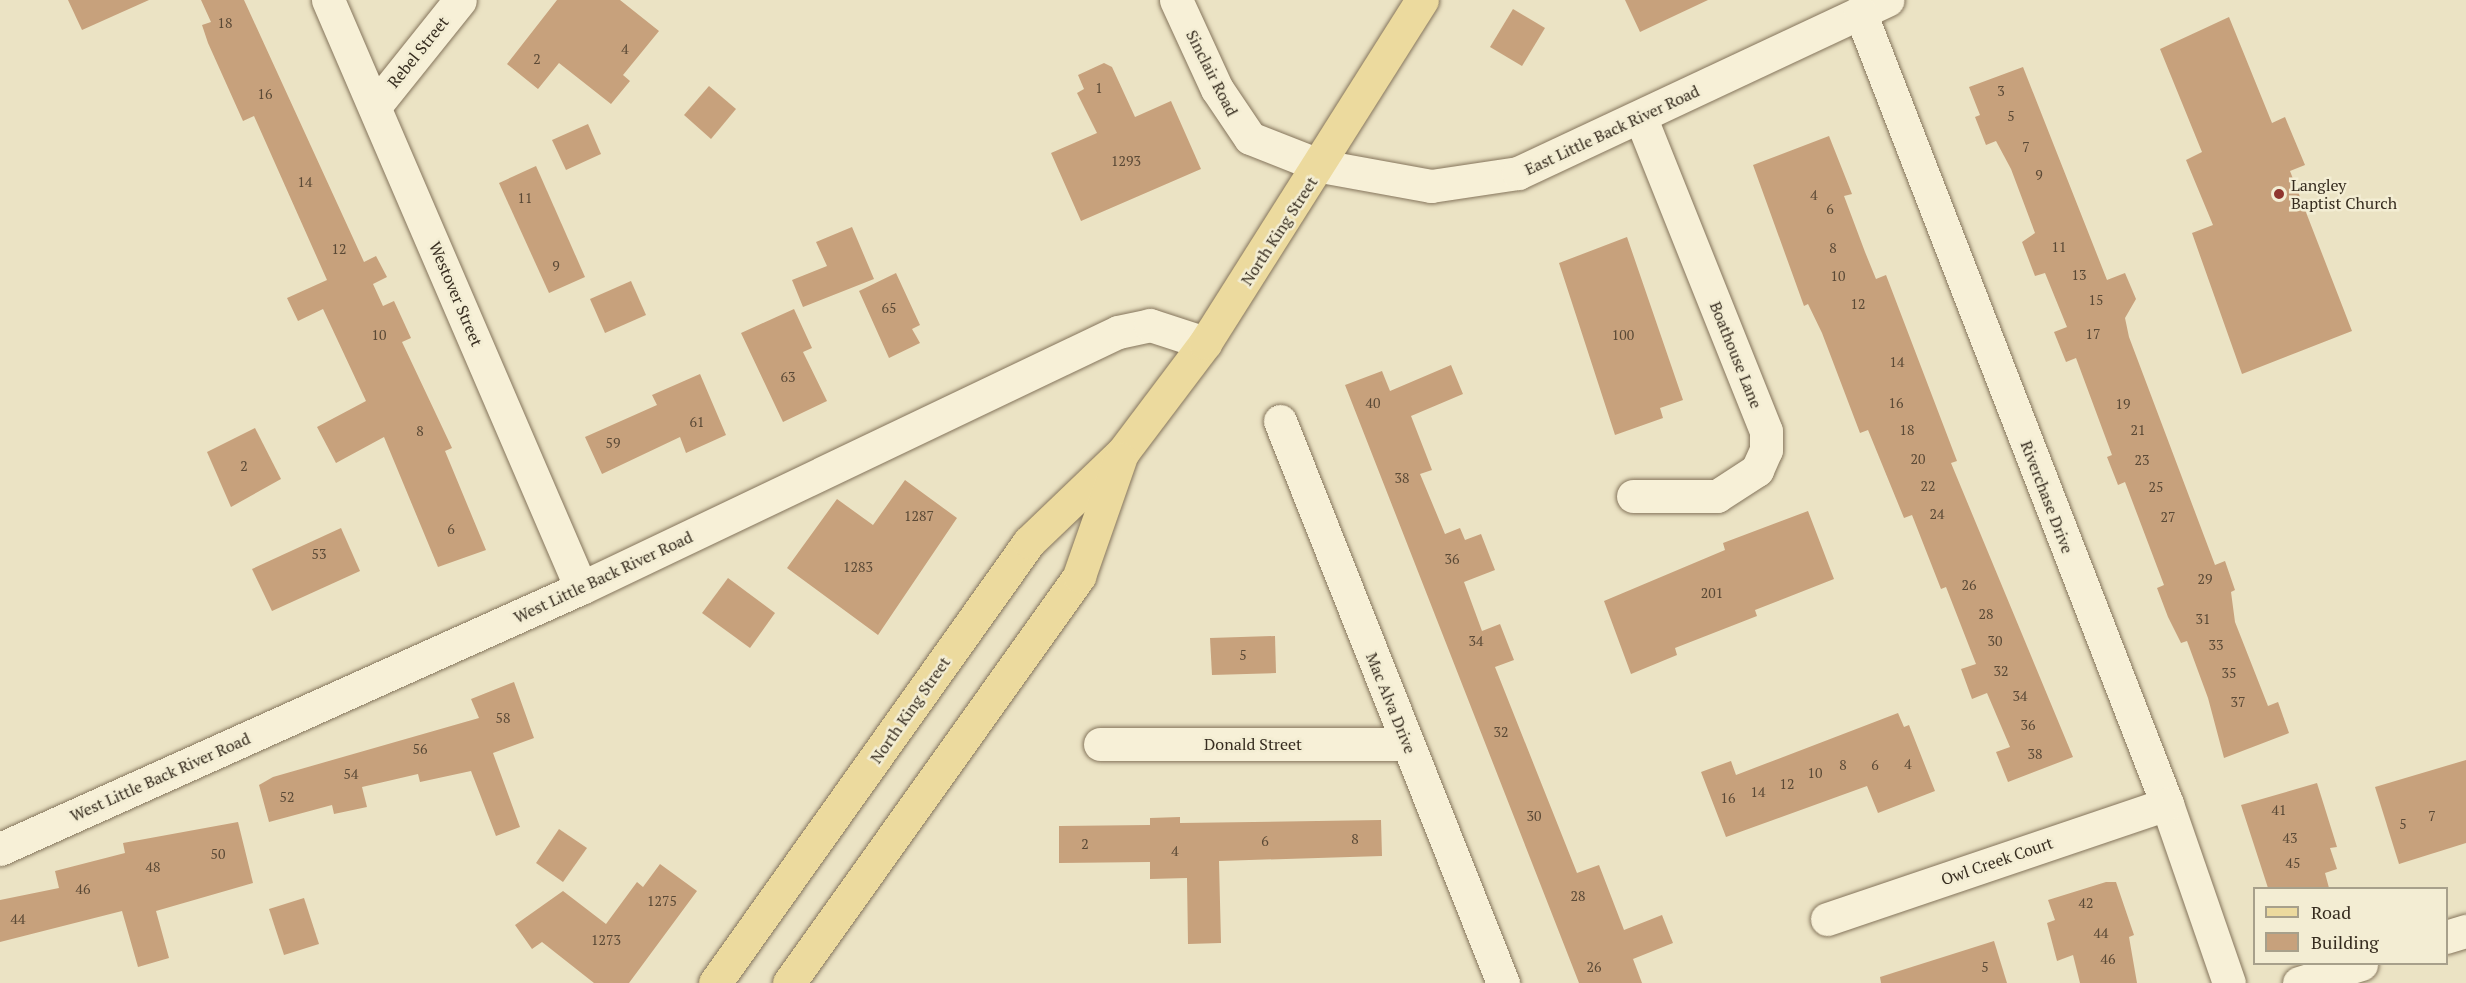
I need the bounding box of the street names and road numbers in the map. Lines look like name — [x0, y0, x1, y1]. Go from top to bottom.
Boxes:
street label: Rebel Street — [383, 13, 453, 91]
street label: Sinclair Road — [1182, 27, 1242, 119]
street label: East Little Back River Road — [1522, 81, 1702, 179]
street label: North King Street — [1237, 173, 1321, 289]
street label: Westover Street — [425, 239, 487, 349]
street label: Boathouse Lane — [1706, 299, 1766, 411]
street label: Riverchase Drive — [2017, 438, 2077, 556]
street label: West Little Back River Road — [511, 527, 695, 627]
street label: Mac Alva Drive — [1362, 650, 1420, 756]
street label: North King Street — [866, 653, 954, 767]
street label: West Little Back River Road — [67, 729, 253, 825]
street label: Donald Street — [1204, 734, 1302, 754]
street label: Owl Creek Court — [1939, 833, 2055, 889]

